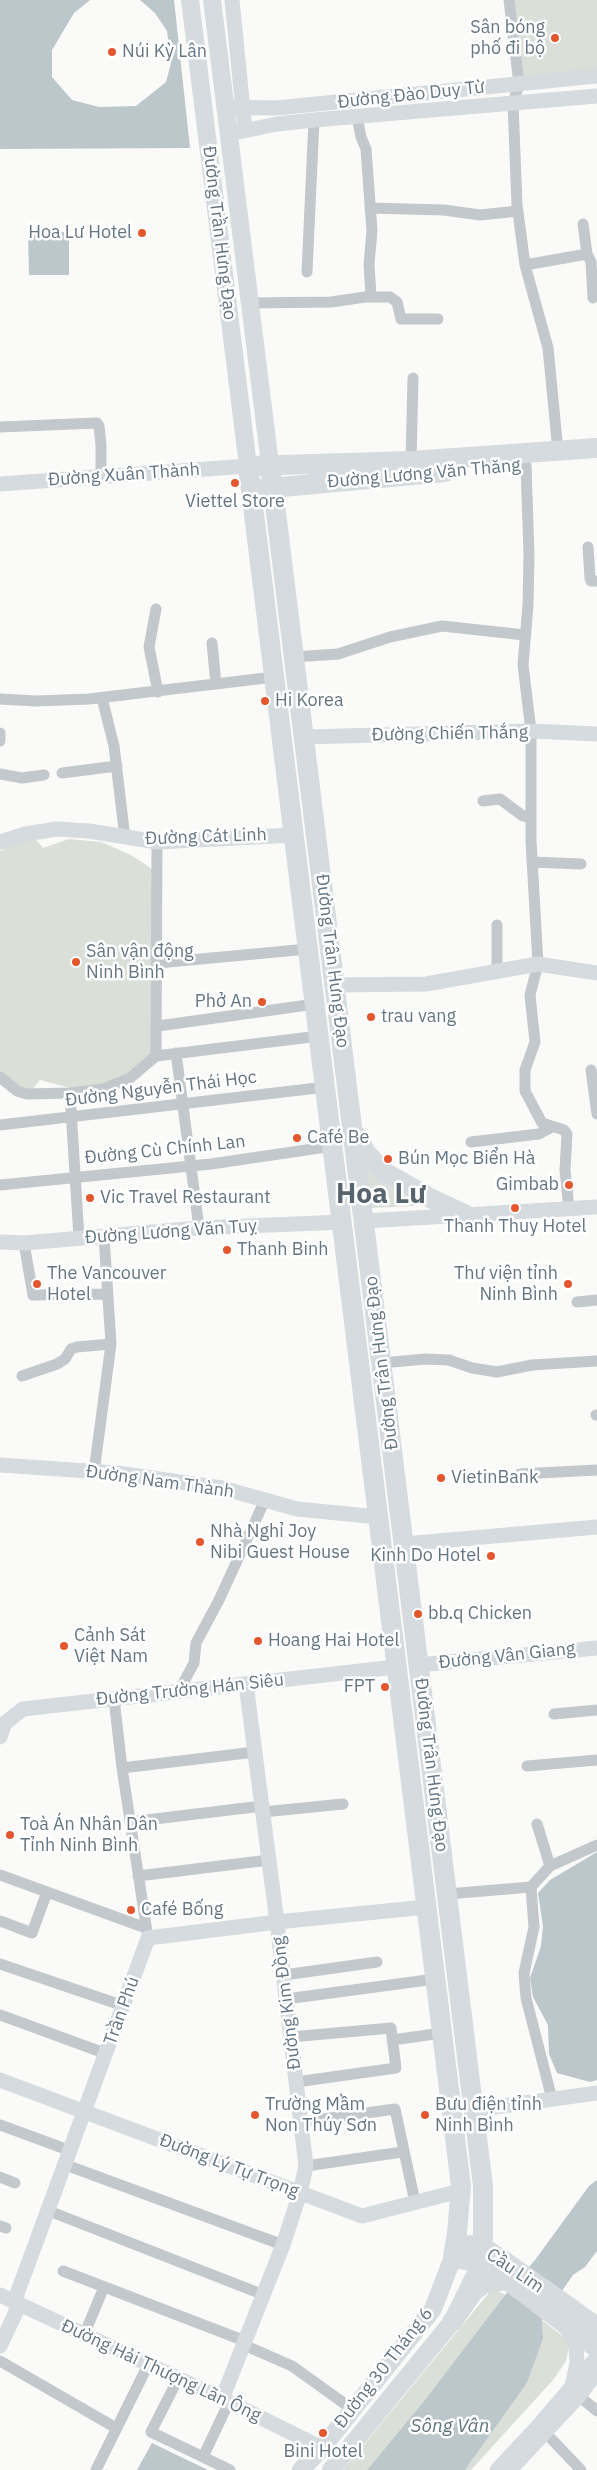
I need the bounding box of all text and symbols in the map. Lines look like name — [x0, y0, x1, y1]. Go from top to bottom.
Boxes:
place label: Sân bóng phố đi bộ — [470, 17, 545, 59]
marker: Sân bóng phố đi bộ — [549, 32, 561, 44]
place label: Núi Kỳ Lân — [122, 41, 207, 63]
marker: Núi Kỳ Lân — [106, 46, 118, 58]
street label: Đường Đào Duy Từ — [336, 77, 486, 113]
street label: Đường Trần Hưng Đạo — [198, 145, 240, 321]
place label: Hoa Lư Hotel — [28, 222, 132, 244]
marker: Hoa Lư Hotel — [136, 227, 148, 239]
street label: Đường Lương Văn Thăng — [326, 455, 522, 493]
street label: Đường Xuân Thành — [47, 459, 201, 491]
marker: Viettel Store — [229, 477, 241, 489]
place label: Viettel Store — [185, 491, 285, 513]
place label: Hi Korea — [275, 690, 344, 712]
marker: Hi Korea — [259, 695, 271, 707]
street label: Đường Chiến Thắng — [372, 722, 528, 746]
street label: Đường Cát Linh — [145, 824, 267, 850]
street label: Đường Trân Hưng Đạo — [311, 873, 353, 1049]
place label: Sân vận động Ninh Bình — [86, 941, 194, 984]
marker: Sân vận động Ninh Bình — [70, 956, 82, 968]
place label: Phở An — [195, 991, 252, 1013]
marker: Phở An — [256, 996, 268, 1008]
place label: trau vang — [381, 1006, 456, 1028]
marker: trau vang — [365, 1011, 377, 1023]
street label: Đường Nguyễn Thái Học — [64, 1067, 258, 1111]
place label: Café Be — [307, 1127, 369, 1149]
street label: Đường Cù Chính Lan — [84, 1131, 246, 1169]
marker: Café Be — [291, 1132, 303, 1144]
place label: Bún Mọc Biển Hà — [398, 1148, 535, 1170]
marker: Bún Mọc Biển Hà — [382, 1153, 394, 1165]
place label: Gimbab — [496, 1174, 559, 1196]
district label: Hoa Lư — [336, 1178, 426, 1212]
marker: Gimbab — [563, 1179, 575, 1191]
place label: Vic Travel Restaurant — [100, 1187, 271, 1209]
marker: Vic Travel Restaurant — [84, 1192, 96, 1204]
marker: Thanh Thuy Hotel — [509, 1202, 521, 1214]
street label: Đường Lương Văn Tuỵ — [84, 1215, 258, 1249]
place label: Thanh Thuy Hotel — [444, 1216, 586, 1238]
place label: Thanh Binh — [237, 1239, 329, 1261]
marker: Thanh Binh — [221, 1244, 233, 1256]
place label: The Vancouver Hotel — [47, 1263, 166, 1306]
place label: Thư viện tỉnh Ninh Bình — [454, 1263, 558, 1306]
street label: Đường Trân Hưng Đạo — [361, 1275, 403, 1451]
marker: The Vancouver Hotel — [31, 1278, 43, 1290]
marker: Thư viện tỉnh Ninh Bình — [562, 1278, 574, 1290]
street label: Đường Nam Thành — [85, 1461, 235, 1503]
place label: VietinBank — [451, 1467, 538, 1489]
marker: VietinBank — [435, 1472, 447, 1484]
place label: Nhà Nghỉ Joy Nibi Guest House — [210, 1521, 350, 1564]
marker: Nhà Nghỉ Joy Nibi Guest House — [194, 1536, 206, 1548]
place label: Kinh Do Hotel — [370, 1545, 481, 1567]
marker: Kinh Do Hotel — [485, 1550, 497, 1562]
place label: bb.q Chicken — [428, 1603, 532, 1625]
marker: bb.q Chicken — [412, 1608, 424, 1620]
place label: Cảnh Sát Việt Nam — [74, 1625, 148, 1668]
place label: Hoang Hai Hotel — [268, 1630, 399, 1652]
marker: Hoang Hai Hotel — [252, 1635, 264, 1647]
street label: Đường Vân Giang — [438, 1638, 576, 1674]
marker: Cảnh Sát Việt Nam — [58, 1640, 70, 1652]
street label: Đường Trường Hán Siêu — [95, 1669, 285, 1711]
place label: FPT — [344, 1676, 375, 1698]
street label: Đường Trân Hưng Đạo — [410, 1677, 452, 1853]
marker: FPT — [379, 1681, 391, 1693]
place label: Toà Án Nhân Dân Tỉnh Ninh Bình — [20, 1814, 158, 1856]
marker: Toà Án Nhân Dân Tỉnh Ninh Bình — [4, 1829, 16, 1841]
place label: Café Bống — [141, 1899, 223, 1921]
marker: Café Bống — [125, 1904, 137, 1916]
street label: Đường Kim Đồng — [268, 1935, 306, 2071]
street label: Trần Phú — [100, 1974, 144, 2048]
place label: Trường Mầm Non Thúy Sơn — [265, 2094, 377, 2136]
place label: Bưu điện tỉnh Ninh Bình — [435, 2094, 542, 2136]
marker: Trường Mầm Non Thúy Sơn — [249, 2109, 261, 2121]
marker: Bưu điện tỉnh Ninh Bình — [419, 2109, 431, 2121]
street label: Đường Lý Tự Trọng — [156, 2129, 302, 2203]
street label: Cầu Lim — [482, 2244, 548, 2298]
street label: Đường 30 Tháng 6 — [330, 2303, 438, 2433]
street label: Đường Hải Thượng Lãn Ông — [58, 2315, 264, 2427]
water label: Sông Vân — [411, 2416, 489, 2438]
marker: Bini Hotel — [317, 2427, 329, 2439]
place label: Bini Hotel — [283, 2441, 363, 2463]

